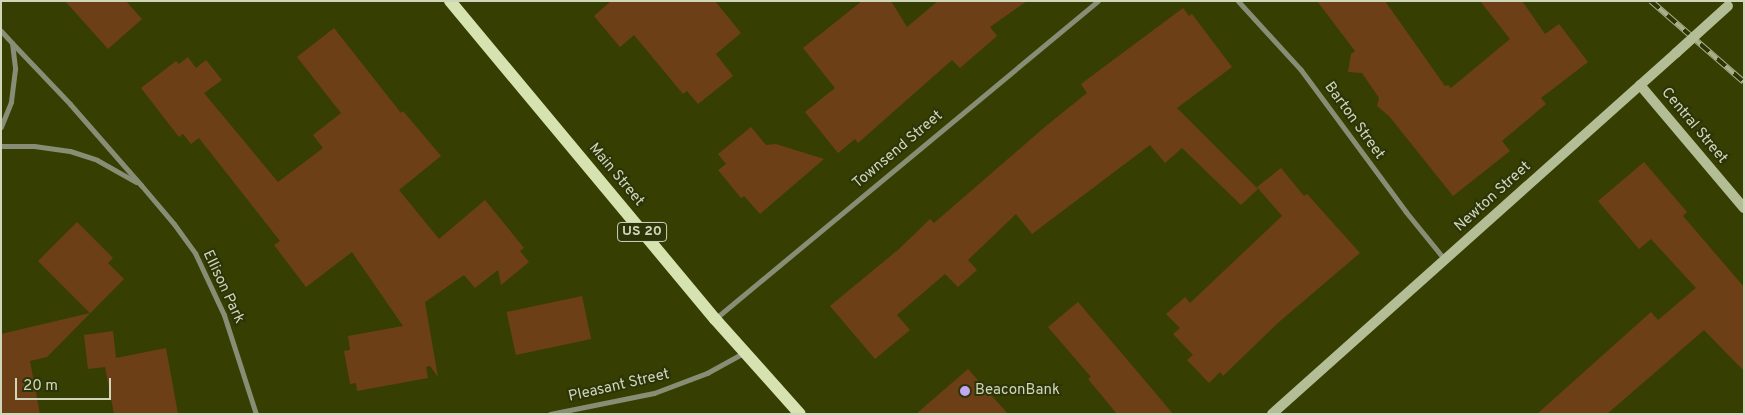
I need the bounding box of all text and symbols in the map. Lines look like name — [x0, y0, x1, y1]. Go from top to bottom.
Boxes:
street label: Barton Street — [1320, 79, 1388, 163]
street label: Central Street — [1657, 84, 1731, 168]
street label: Townsend Street — [849, 107, 947, 193]
street label: Main Street — [584, 140, 648, 210]
street label: Newton Street — [1451, 158, 1535, 236]
road number: US 20 — [617, 220, 667, 243]
street label: Ellison Park — [198, 248, 248, 326]
street label: Pleasant Street — [567, 366, 671, 406]
scale bar — [18, 368, 114, 400]
text: 20 m — [23, 377, 58, 396]
place label: BeaconBank — [975, 382, 1060, 400]
marker: BeaconBank — [959, 385, 971, 397]

